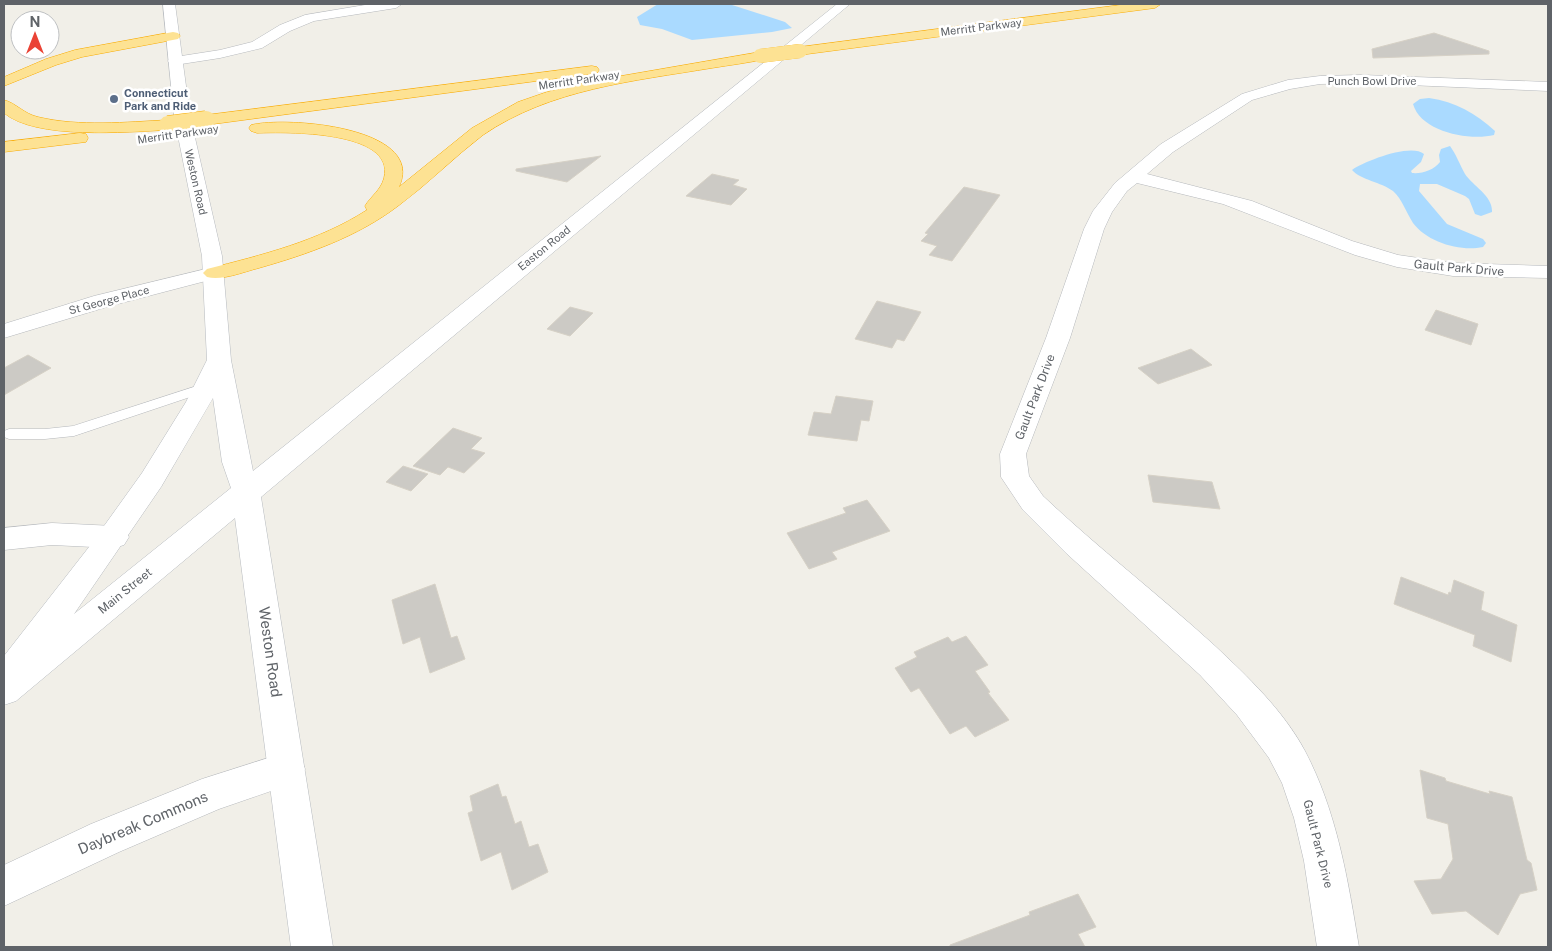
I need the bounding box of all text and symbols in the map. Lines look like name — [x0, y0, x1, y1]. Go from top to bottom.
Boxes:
north arrow — [10, 10, 60, 60]
text: N — [30, 14, 40, 30]
street label: Merritt Parkway — [940, 16, 1022, 38]
street label: Merritt Parkway — [538, 68, 620, 92]
street label: Punch Bowl Drive — [1327, 75, 1417, 87]
place label: Connecticut Park and Ride — [124, 87, 196, 112]
marker: Connecticut Park and Ride — [108, 93, 120, 105]
street label: Merritt Parkway — [137, 122, 219, 146]
street label: Weston Road — [183, 148, 209, 216]
street label: Easton Road — [515, 223, 573, 273]
street label: Gault Park Drive — [1413, 257, 1505, 279]
street label: St George Place — [67, 283, 151, 317]
street label: Gault Park Drive — [1012, 352, 1058, 442]
street label: Main Street — [95, 565, 155, 617]
street label: Weston Road — [256, 605, 285, 698]
street label: Daybreak Commons — [75, 787, 210, 858]
street label: Gault Park Drive — [1300, 798, 1336, 890]

